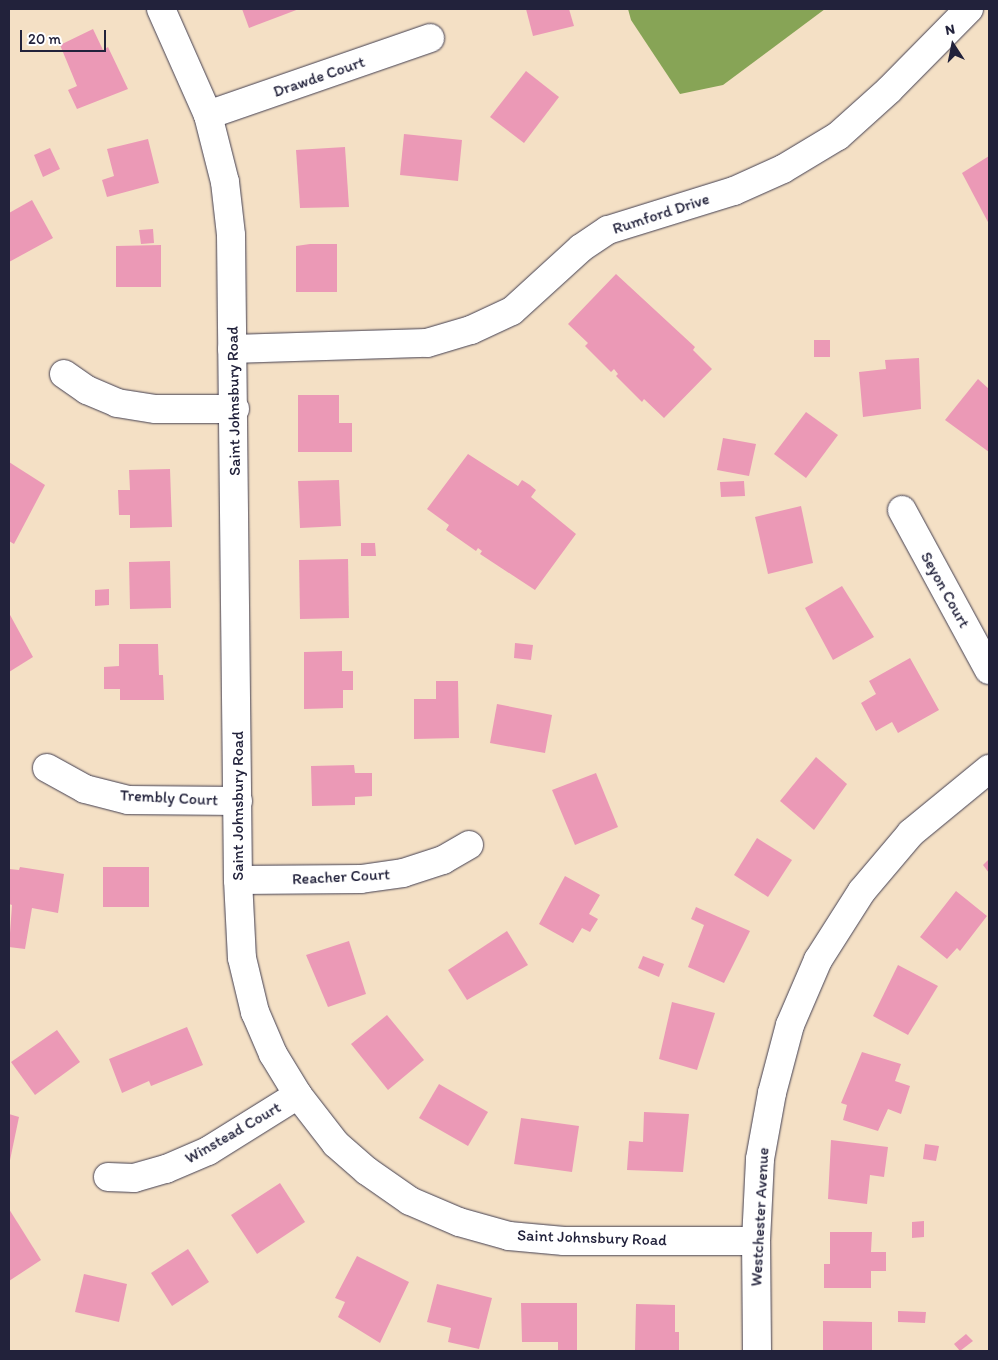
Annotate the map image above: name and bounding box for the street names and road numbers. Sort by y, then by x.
street label: Drawde Court [271,52,367,102]
street label: Rumford Drive [610,189,712,239]
street label: Saint Johnsbury Road [223,326,245,476]
street label: Seyon Court [916,549,974,631]
street label: Saint Johnsbury Road [228,732,248,880]
street label: Trembly Court [119,786,219,810]
street label: Reacher Court [292,865,390,889]
street label: Winstead Court [182,1098,284,1168]
street label: Westchester Avenue [747,1147,773,1287]
street label: Saint Johnsbury Road [517,1226,667,1250]

